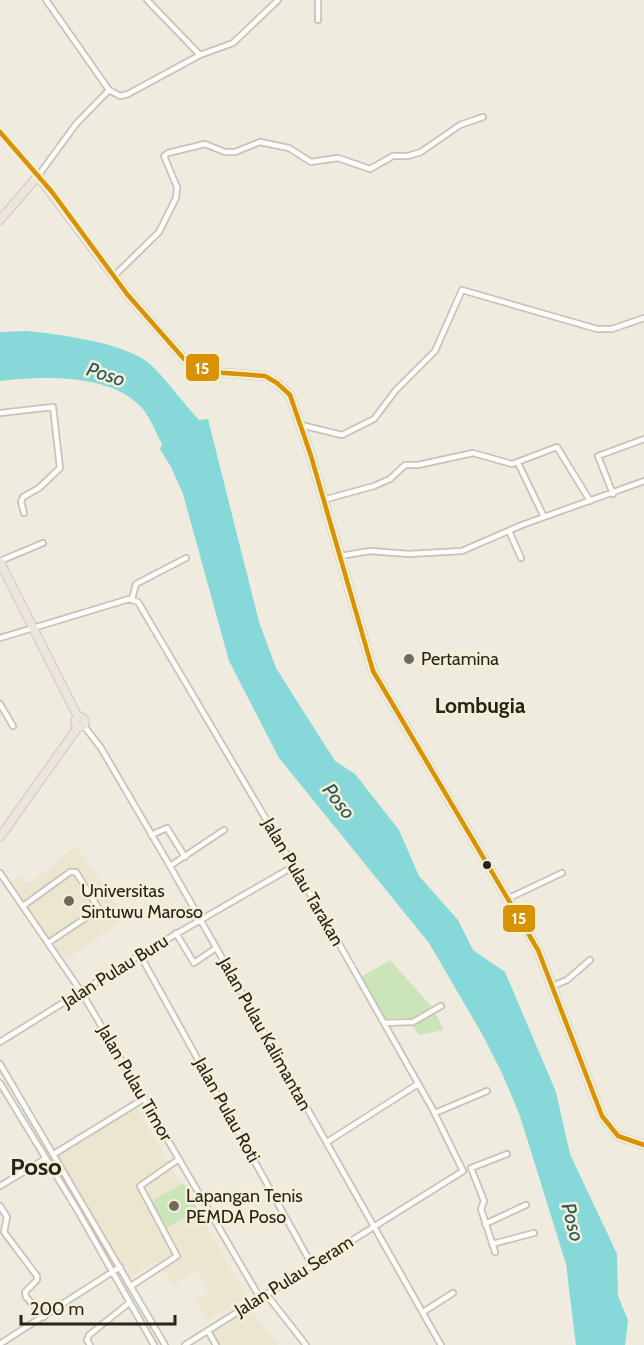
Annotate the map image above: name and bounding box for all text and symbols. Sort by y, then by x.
line badge: 15 [185,353,220,382]
water label: Poso [84,357,128,391]
text: 15 [195,359,209,378]
place label: Pertamina [421,648,499,670]
marker: Pertamina [402,652,416,666]
district label: Lombugia [435,693,526,718]
water label: Poso [318,778,360,824]
street label: Jalan Pulau Tarakan [257,813,349,950]
unlabelled marker [481,859,493,871]
place label: Universitas Sintuwu Maroso [81,880,203,923]
marker: Universitas Sintuwu Maroso [62,894,76,908]
line badge: 15 [502,904,536,933]
text: 15 [512,909,526,928]
street label: Jalan Pulau Buru [57,930,172,1013]
street label: Jalan Pulau Kalimantan [213,953,316,1115]
street label: Jalan Pulau Timor [92,1020,177,1145]
street label: Jalan Pulau Roti [189,1053,265,1166]
district label: Poso [10,1152,62,1181]
place label: Lapangan Tenis PEMDA Poso [186,1185,303,1228]
marker: Lapangan Tenis PEMDA Poso [167,1199,181,1213]
water label: Poso [556,1200,590,1244]
street label: Jalan Pulau Seram [230,1231,357,1322]
scale bar [21,1288,176,1326]
text: 200 m [30,1298,84,1320]

